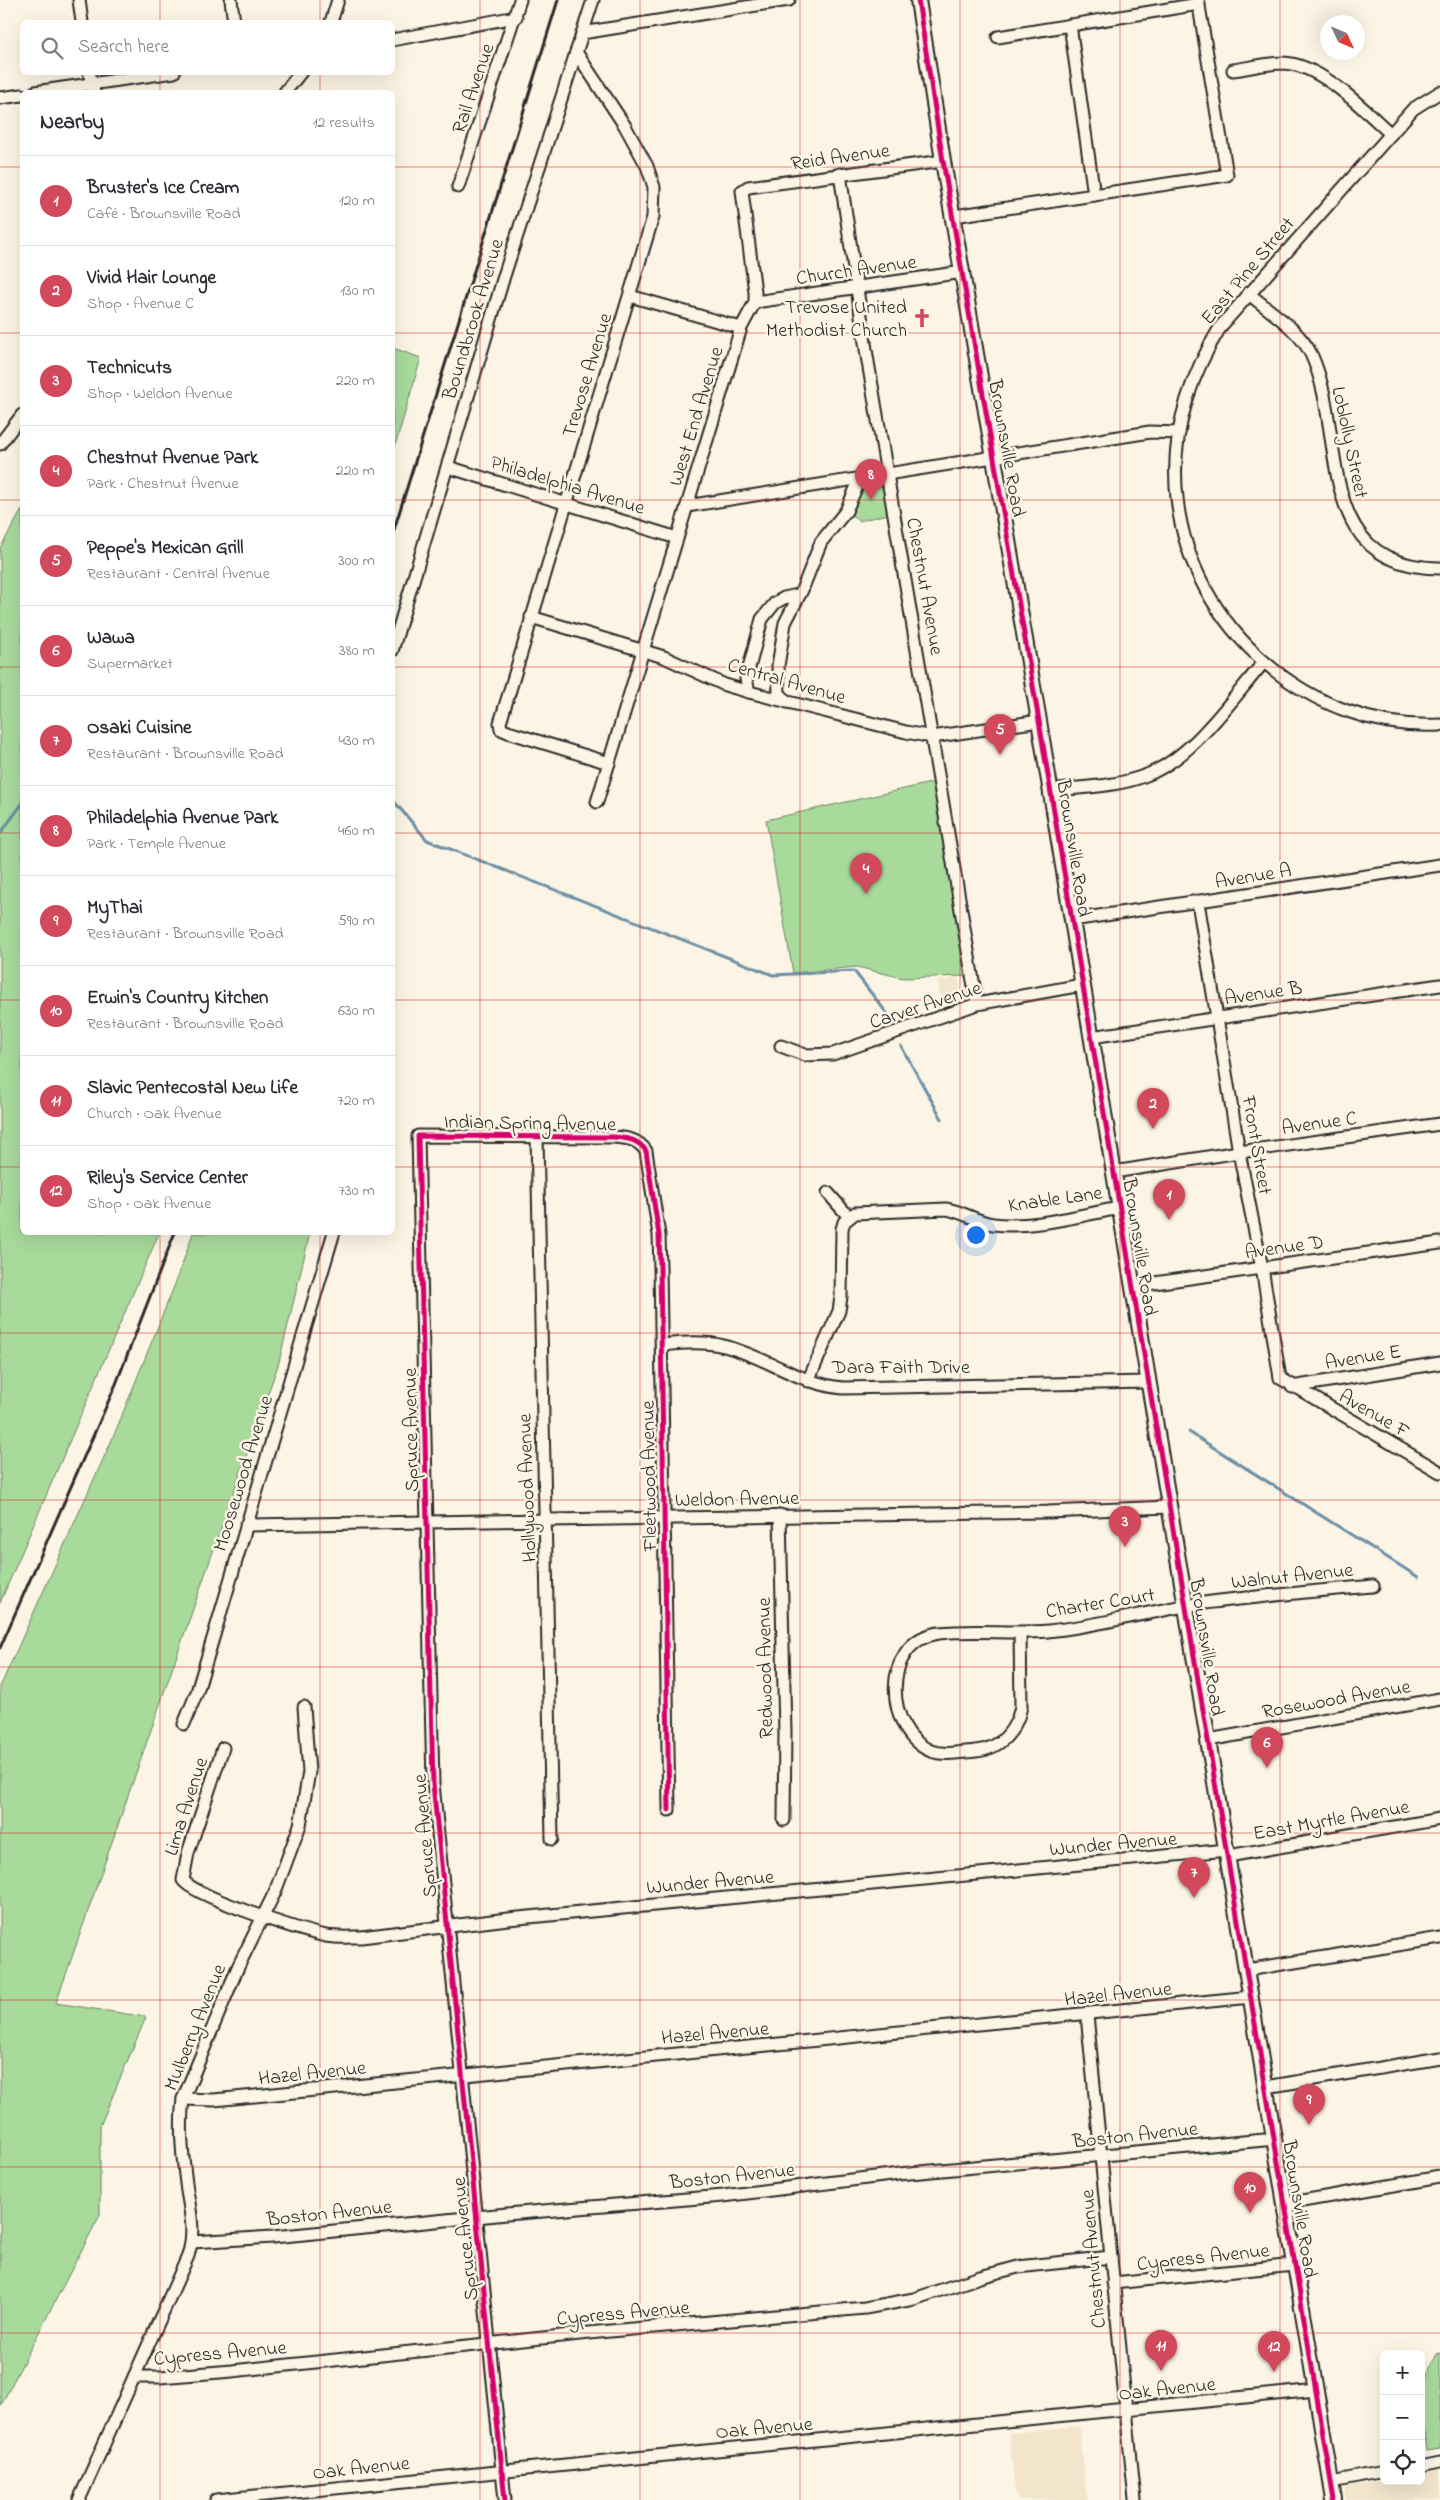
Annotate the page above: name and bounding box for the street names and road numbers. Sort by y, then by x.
street label: Rail Avenue [445,40,503,138]
street label: Reid Avenue [789,137,892,180]
street label: East Pine Street [1195,211,1303,332]
street label: Boundbrook Avenue [436,236,513,405]
street label: Church Avenue [794,249,918,294]
street label: Trevose Avenue [556,310,621,442]
street label: West End Avenue [662,343,732,490]
street label: Brownsville Road [979,377,1032,519]
street label: Loblolly Street [1323,384,1375,501]
street label: Philadelphia Avenue [486,449,648,524]
street label: Chestnut Avenue [897,515,950,657]
street label: Central Avenue [724,652,849,713]
street label: Brownsville Road [1047,777,1098,919]
street label: Avenue A [1213,857,1294,898]
street label: Carver Avenue [866,975,986,1038]
street label: Avenue B [1223,975,1304,1014]
street label: Front Street [1232,1093,1279,1197]
street label: Avenue C [1280,1105,1359,1144]
street label: Indian Spring Avenue [444,1108,616,1142]
street label: Brownsville Road [1113,1176,1164,1318]
street label: Knable Lane [1006,1180,1104,1221]
street label: Avenue D [1243,1229,1326,1268]
street label: Avenue E [1323,1338,1404,1379]
street label: Dara Faith Drive [831,1354,970,1383]
street label: Spruce Avenue [397,1368,428,1492]
street label: Avenue F [1333,1383,1415,1447]
street label: Moosewood Avenue [207,1392,282,1555]
street label: Fleetwood Avenue [635,1400,666,1553]
street label: Hollywood Avenue [511,1413,546,1563]
street label: Weldon Avenue [675,1485,799,1516]
street label: Walnut Avenue [1230,1557,1355,1598]
street label: Brownsville Road [1180,1576,1231,1718]
street label: Charter Court [1044,1581,1157,1627]
street label: Redwood Avenue [751,1597,782,1739]
street label: Rosewood Avenue [1260,1673,1413,1728]
street label: Lima Avenue [158,1754,217,1860]
street label: Spruce Avenue [407,1773,446,1899]
street label: East Myrtle Avenue [1251,1793,1412,1849]
street label: Wunder Avenue [1048,1825,1178,1866]
street label: Wunder Avenue [645,1863,775,1904]
street label: Mulberry Avenue [158,1960,235,2096]
street label: Hazel Avenue [1063,1975,1173,2016]
street label: Hazel Avenue [660,2015,770,2054]
street label: Hazel Avenue [257,2054,367,2095]
street label: Boston Avenue [1070,2115,1199,2158]
street label: Brownsville Road [1273,2138,1324,2280]
street label: Boston Avenue [667,2156,796,2199]
street label: Spruce Avenue [446,2176,487,2302]
street label: Chestnut Avenue [1074,2188,1115,2329]
street label: Boston Avenue [264,2193,393,2236]
street label: Cypress Avenue [1135,2237,1271,2280]
street label: Cypress Avenue [556,2294,691,2335]
street label: Cypress Avenue [153,2334,288,2375]
street label: Oak Avenue [1117,2371,1217,2410]
street label: Oak Avenue [714,2411,814,2448]
street label: Oak Avenue [311,2450,411,2489]

